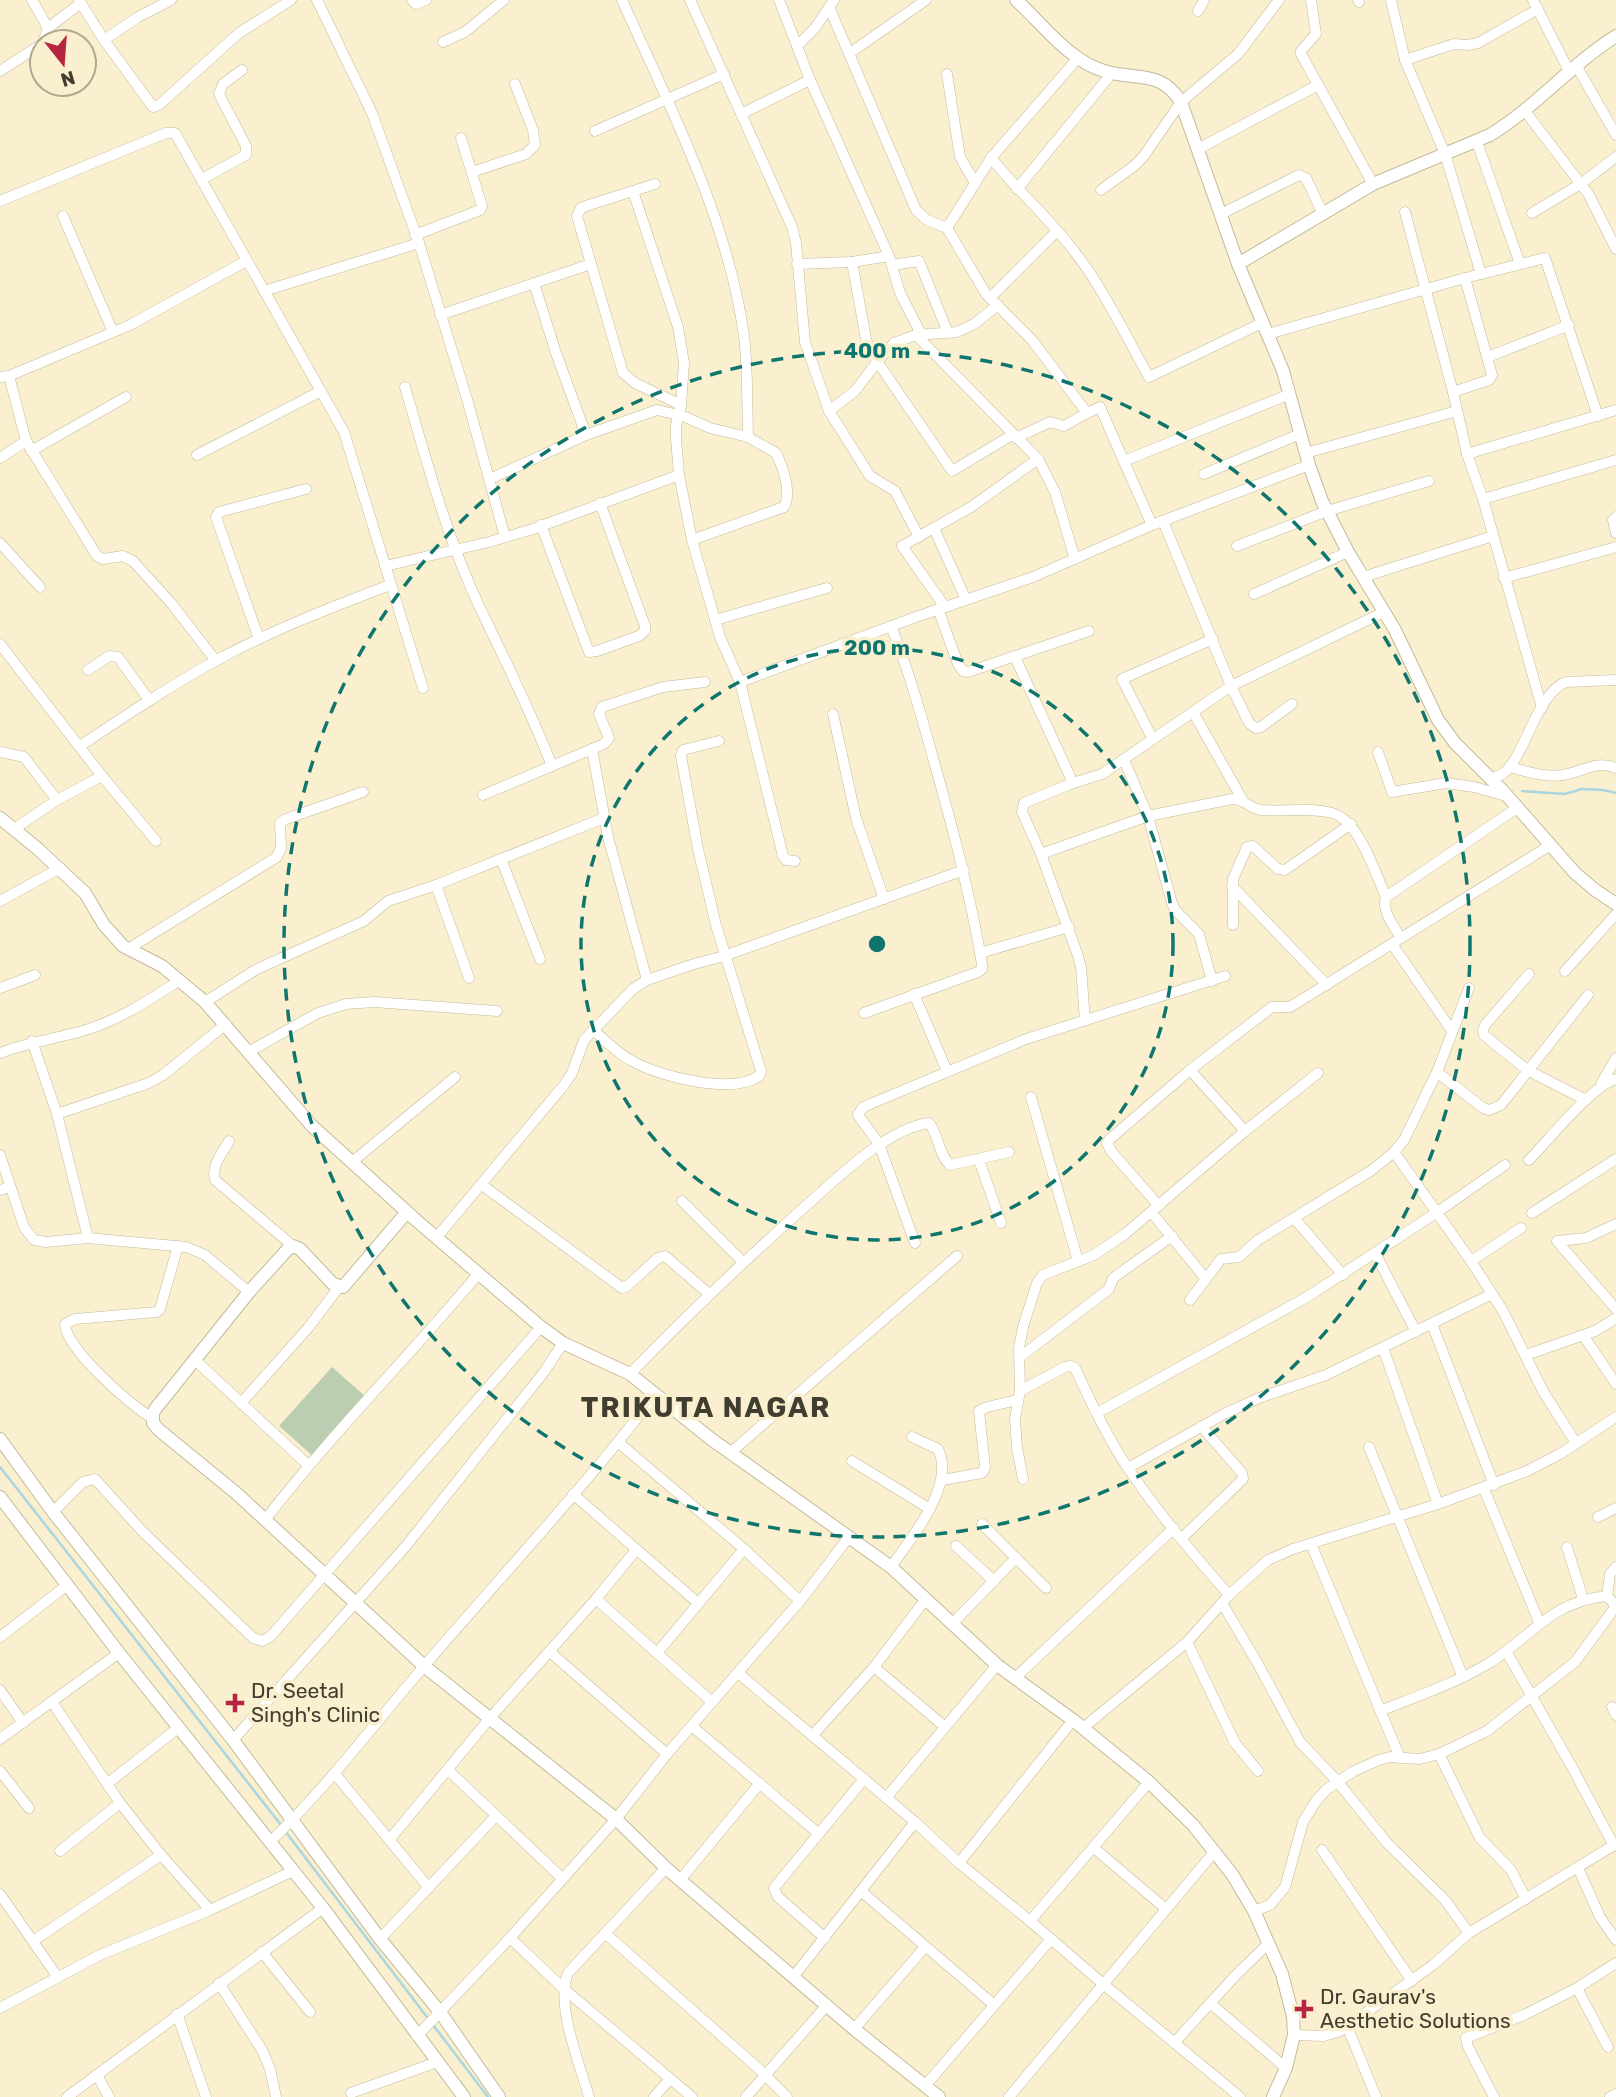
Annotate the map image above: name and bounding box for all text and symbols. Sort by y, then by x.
north arrow [28,28,98,98]
text: N [58,66,78,92]
text: 400 m [844,338,910,363]
text: 200 m [844,635,910,660]
centre of rings [865,932,889,956]
district label: TRIKUTA NAGAR [581,1391,831,1424]
place label: Dr. Seetal Singh's Clinic [251,1678,380,1727]
marker: Dr. Seetal Singh's Clinic [225,1693,245,1713]
place label: Dr. Gaurav's Aesthetic Solutions [1320,1984,1511,2033]
marker: Dr. Gaurav's Aesthetic Solutions [1294,1999,1314,2019]

